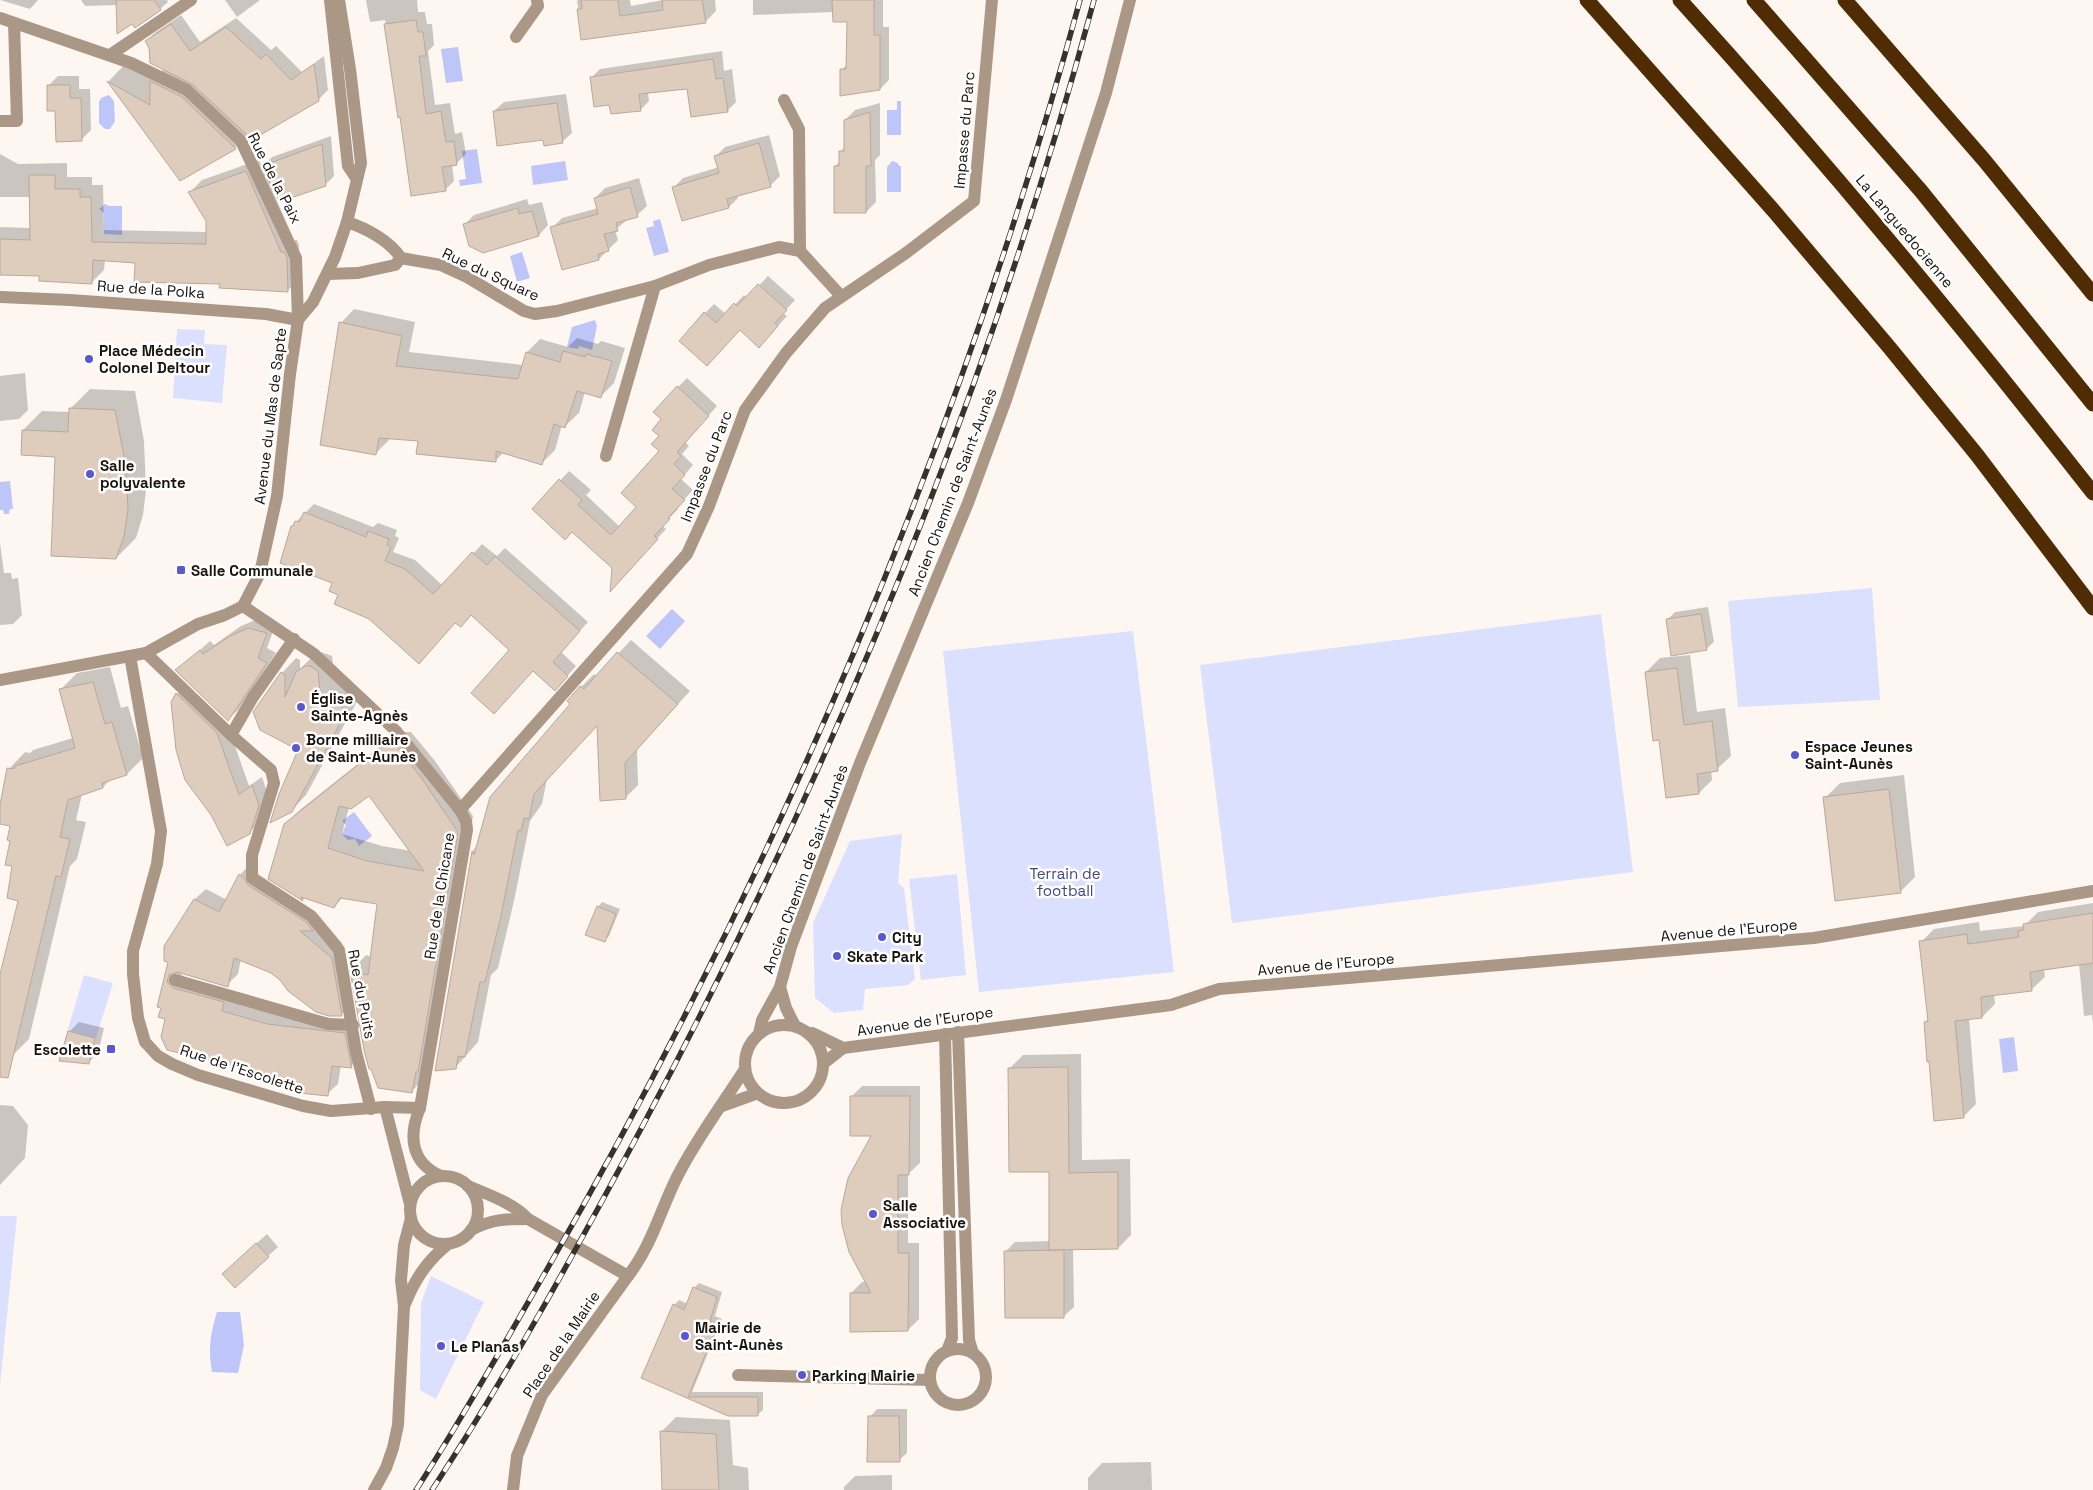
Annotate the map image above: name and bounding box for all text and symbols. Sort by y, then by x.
street label: Impasse du Parc [949,70,979,190]
street label: Rue de la Paix [244,129,306,227]
street label: La Languedocienne [1852,170,1958,292]
street label: Rue du Square [439,243,543,305]
street label: Rue de la Polka [96,276,206,302]
street label: Avenue du Mas de Sapte [250,326,290,505]
place label: Place Médecin Colonel Deltour [99,341,210,377]
marker: Place Médecin Colonel Deltour [83,353,95,365]
street label: Ancien Chemin de Saint-Aunès [903,385,1001,599]
street label: Impasse du Parc [676,408,736,524]
place label: Salle polyvalente [100,456,186,492]
marker: Salle polyvalente [84,468,96,480]
place label: Salle Communale [191,561,314,580]
marker: Salle Communale [175,564,187,576]
place label: Église Sainte-Agnès [311,689,408,725]
marker: Église Sainte-Agnès [295,701,307,713]
place label: Borne milliaire de Saint-Aunès [306,730,416,766]
place label: Espace Jeunes Saint-Aunès [1805,737,1913,773]
marker: Borne milliaire de Saint-Aunès [290,742,302,754]
marker: Espace Jeunes Saint-Aunès [1789,749,1801,761]
street label: Ancien Chemin de Saint-Aunès [758,762,852,976]
street label: Rue de la Chicane [420,831,458,961]
park label: Terrain de football [1029,864,1101,900]
street label: Avenue de l'Europe [1660,915,1798,945]
place label: City [892,928,922,947]
marker: City [876,931,888,943]
place label: Skate Park [847,947,924,966]
street label: Rue du Puits [344,948,380,1040]
street label: Avenue de l'Europe [1257,949,1395,979]
marker: Skate Park [831,950,843,962]
street label: Avenue de l'Europe [856,1002,995,1040]
place label: Escolette [34,1040,101,1059]
street label: Rue de l'Escolette [178,1040,306,1098]
marker: Escolette [105,1043,117,1055]
place label: Salle Associative [883,1196,966,1232]
marker: Salle Associative [867,1208,879,1220]
street label: Place de la Mairie [518,1287,604,1401]
place label: Mairie de Saint-Aunès [695,1318,783,1354]
marker: Mairie de Saint-Aunès [679,1330,691,1342]
place label: Le Planas [451,1337,519,1356]
marker: Le Planas [435,1340,447,1352]
place label: Parking Mairie [812,1366,915,1385]
marker: Parking Mairie [796,1369,808,1381]

